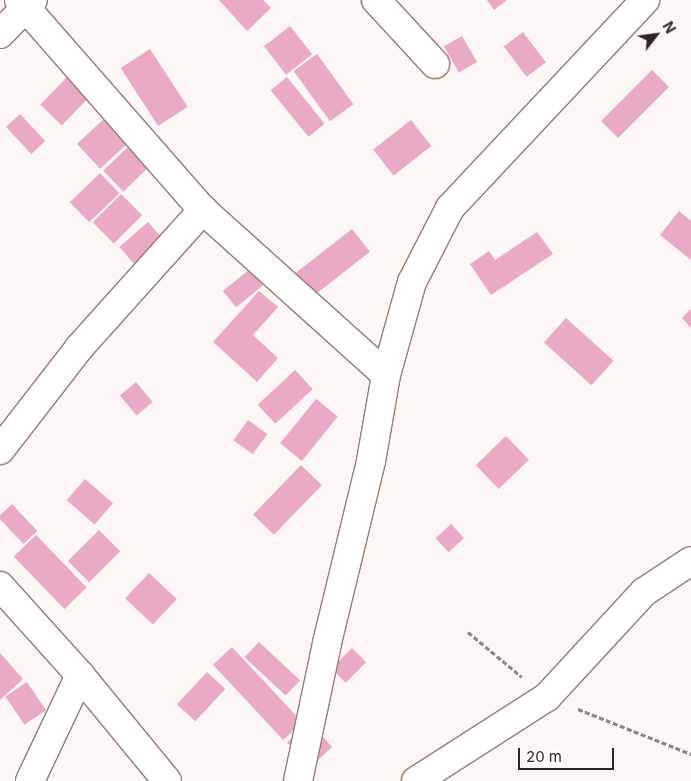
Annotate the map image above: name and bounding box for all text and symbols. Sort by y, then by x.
north arrow [631,10,681,60]
text: N [659,18,679,36]
scale bar [521,738,617,770]
text: 20 m [526,747,562,766]

